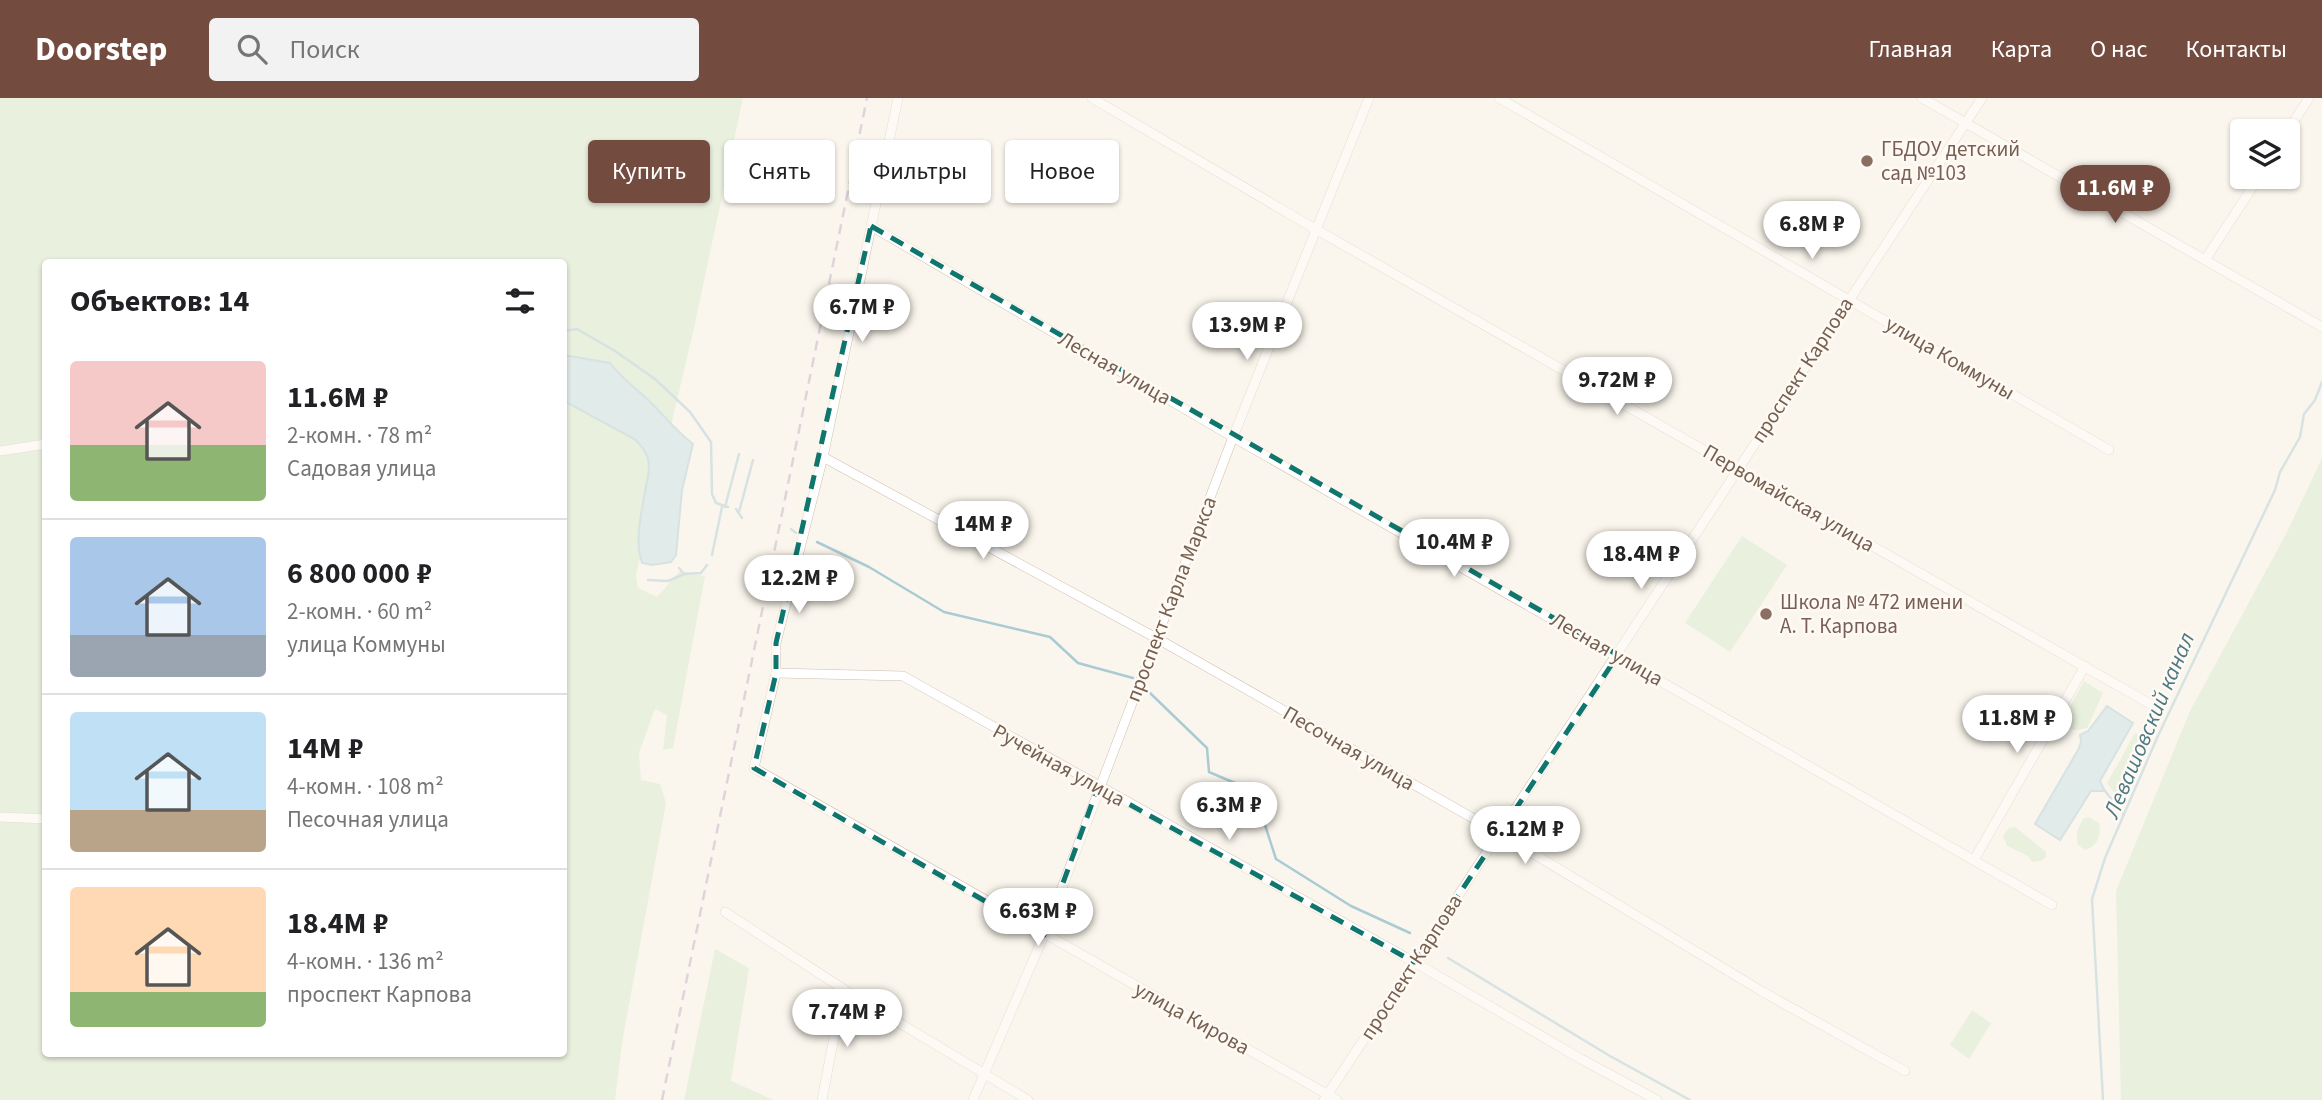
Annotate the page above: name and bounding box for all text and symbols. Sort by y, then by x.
search box [209,18,699,81]
text: Doorstep [35,26,167,73]
icon: search [233,30,271,68]
text: Поиск [289,31,360,68]
text: Главная [1868,32,1953,67]
text: Карта [1991,32,2052,67]
text: О нас [2090,32,2147,67]
text: Контакты [2185,32,2287,67]
map controls [2230,119,2300,189]
button: layers [2230,119,2300,189]
place label: ГБДОУ детский сад №103 [1881,134,2020,188]
chip: Купить [588,140,710,203]
chip: Снять [724,140,835,203]
chip: Фильтры [849,140,991,203]
chip: Новое [1005,140,1119,203]
marker: ГБДОУ детский сад №103 [1859,153,1875,169]
pin: 11.6M ₽ [2050,166,2180,225]
text: 11.6M ₽ [2076,171,2154,204]
pin: 6.8M ₽ [1755,202,1869,261]
text: 6.8M ₽ [1779,207,1845,240]
text: Объектов: 14 [70,280,249,323]
icon: filters [501,282,539,320]
pin: 6.7M ₽ [805,285,919,344]
text: 6.7M ₽ [829,290,895,323]
street label: проспект Карпова [1743,291,1861,449]
pin: 13.9M ₽ [1182,302,1312,362]
text: 13.9M ₽ [1208,308,1286,341]
street label: улица Коммуны [1880,309,2020,407]
street label: Лесная улица [1053,324,1177,412]
pin: 9.72M ₽ [1552,358,1682,417]
text: 9.72M ₽ [1578,363,1656,396]
text: 11.6M ₽ [287,376,388,419]
icon: home [126,389,210,473]
text: 2-комн. · 78 m² [287,419,432,452]
street label: Первомайская улица [1698,437,1880,559]
text: Садовая улица [287,452,436,485]
street label: проспект Карла Маркса [1118,492,1224,706]
pin: 14M ₽ [934,502,1032,561]
text: 14M ₽ [954,507,1012,540]
pin: 10.4M ₽ [1389,519,1519,579]
text: 10.4M ₽ [1415,525,1493,558]
pin: 18.4M ₽ [1576,532,1706,591]
text: 18.4M ₽ [1602,537,1680,570]
text: 6 800 000 ₽ [287,552,432,595]
pin: 12.2M ₽ [734,556,864,615]
text: 12.2M ₽ [760,561,838,594]
icon: home [126,565,210,649]
place label: Школа № 472 имени А. Т. Карпова [1780,587,1963,641]
text: 2-комн. · 60 m² [287,595,432,628]
street label: Лесная улица [1545,605,1669,693]
marker: Школа № 472 имени А. Т. Карпова [1758,606,1774,622]
water label: Левашовский канал [2094,627,2203,825]
text: улица Коммуны [287,628,446,661]
pin: 11.8M ₽ [1952,696,2082,755]
street label: Песочная улица [1278,698,1420,798]
text: 11.8M ₽ [1978,701,2056,734]
street label: Ручейная улица [987,716,1131,814]
text: 14M ₽ [287,727,363,770]
icon: home [126,740,210,824]
text: 4-комн. · 108 m² [287,770,444,803]
pin: 6.3M ₽ [1172,782,1286,842]
text: 6.3M ₽ [1196,788,1262,821]
text: Песочная улица [287,803,449,836]
pin: 6.12M ₽ [1460,806,1590,866]
text: 6.12M ₽ [1486,812,1564,845]
pin: 6.63M ₽ [973,888,1103,948]
street label: проспект Карпова [1352,888,1470,1046]
text: 6.63M ₽ [999,894,1077,927]
text: 18.4M ₽ [287,902,388,945]
icon: home [126,915,210,999]
text: 4-комн. · 136 m² [287,945,444,978]
street label: улица Кирова [1129,974,1255,1062]
text: проспект Карпова [287,978,472,1011]
pin: 7.74M ₽ [782,990,912,1049]
text: 7.74M ₽ [808,995,886,1028]

